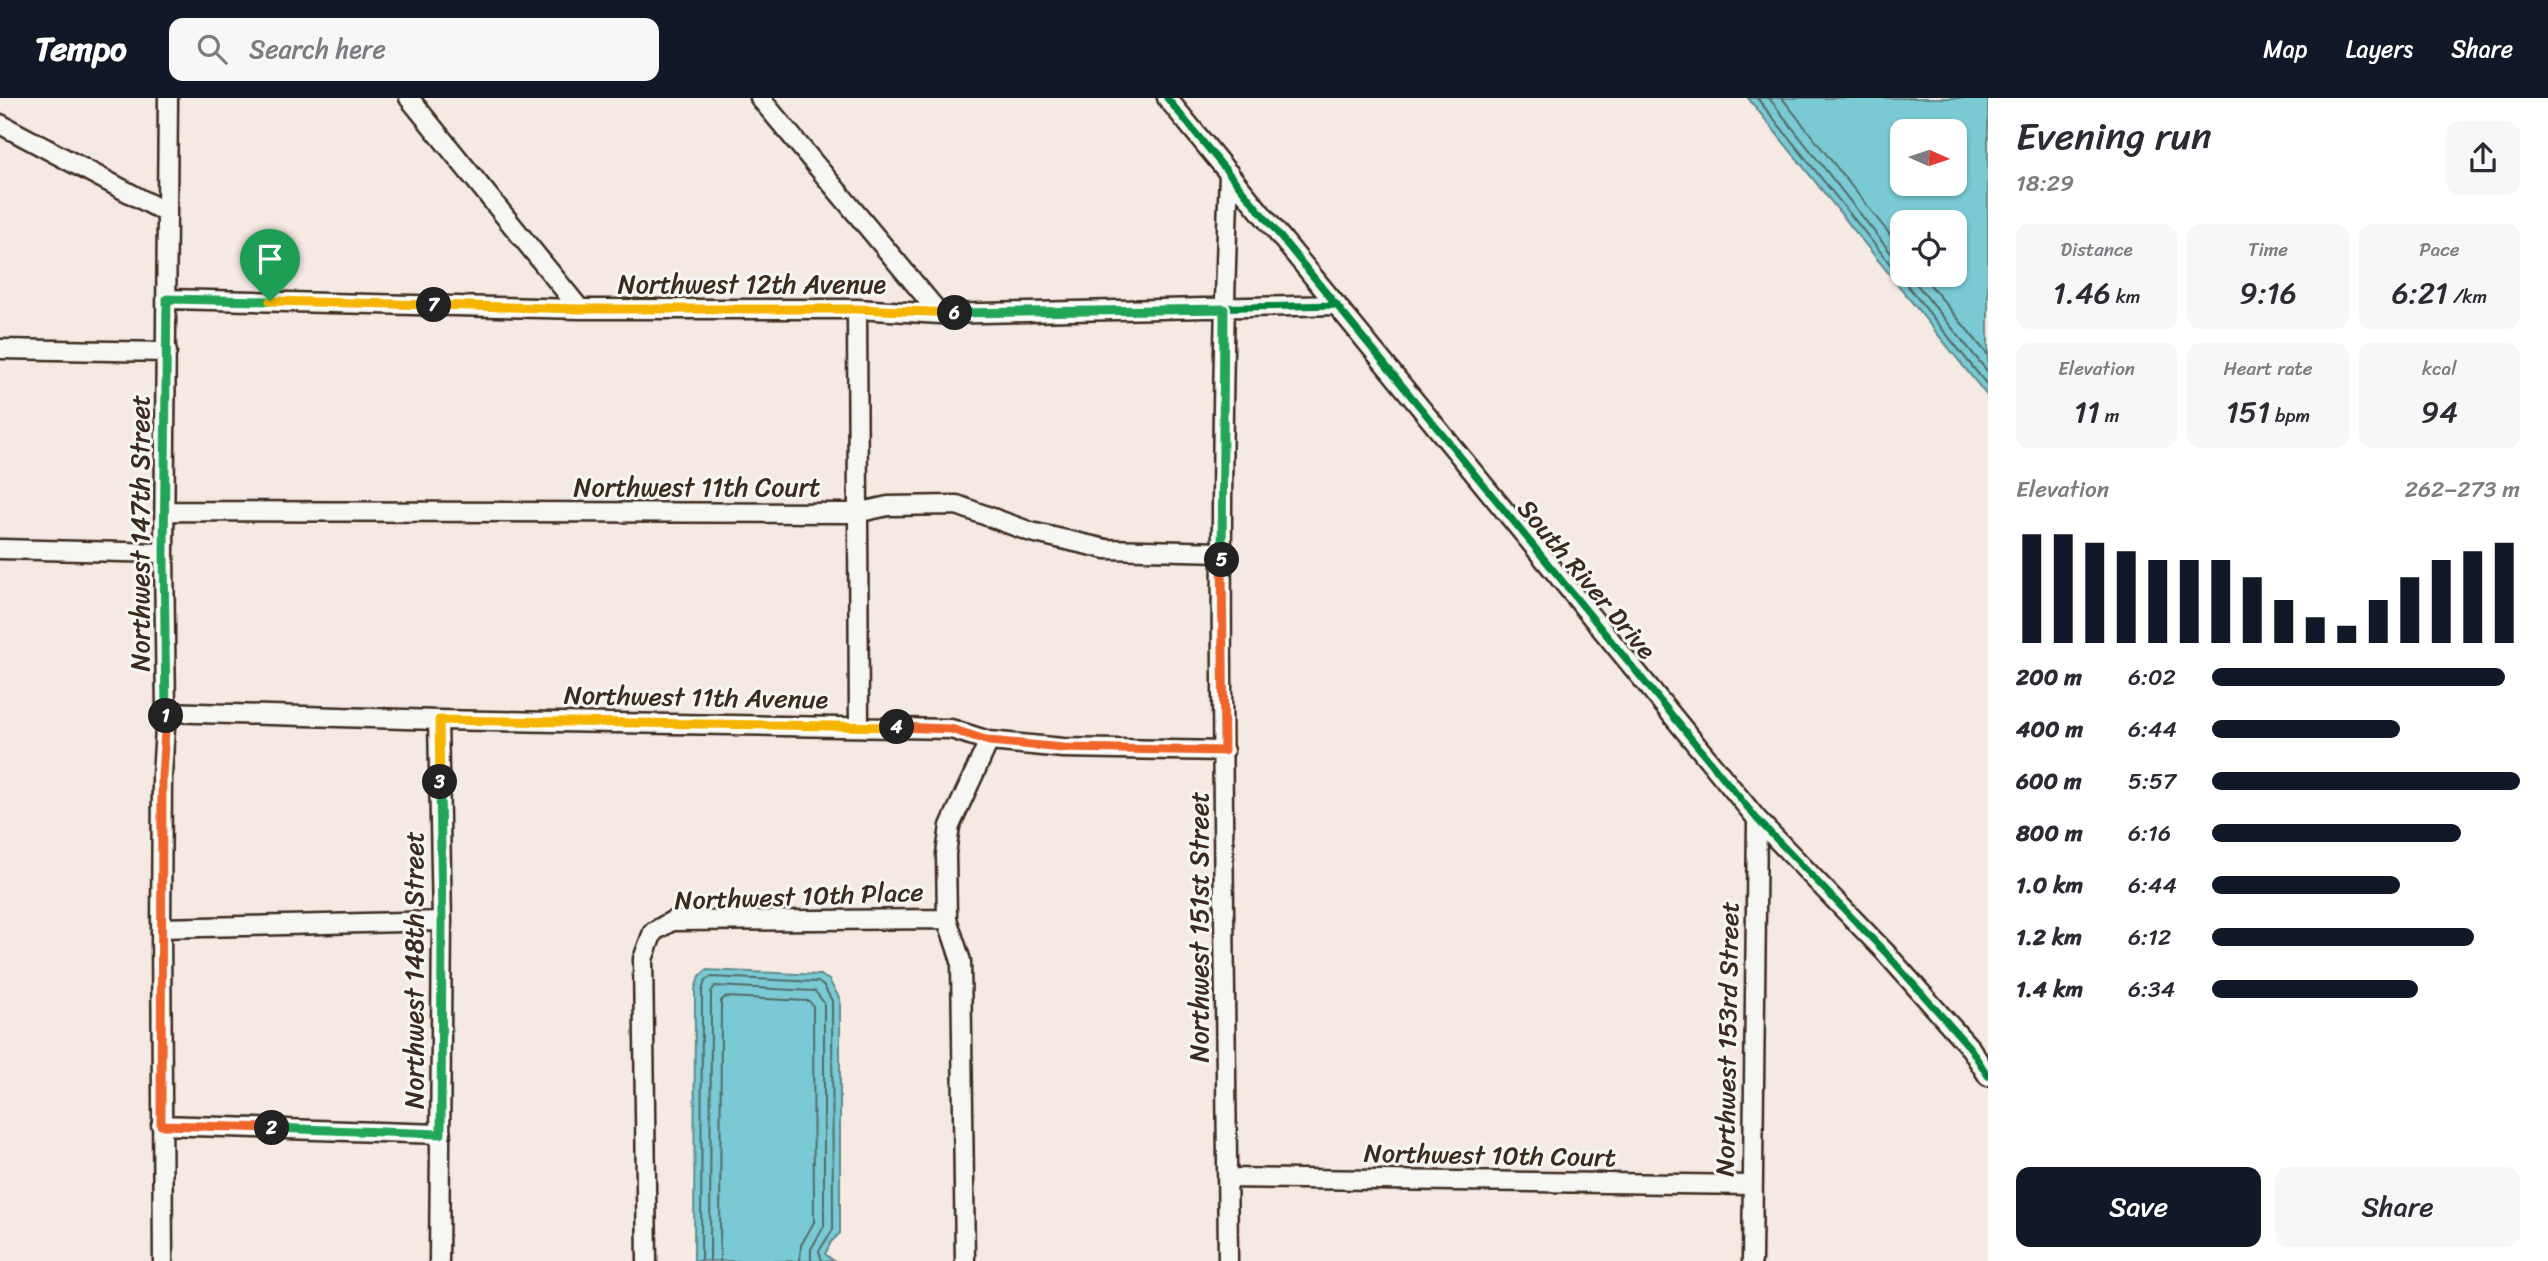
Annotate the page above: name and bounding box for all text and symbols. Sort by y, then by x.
search box [169,18,659,81]
text: Tempo [35,20,127,78]
text: Search here [249,26,386,72]
text: Map [2263,28,2308,70]
text: Layers [2346,28,2413,70]
text: Share [2451,28,2513,70]
icon: search [193,30,231,68]
text: Evening run [2016,103,2212,170]
north arrow [1890,119,1967,196]
map controls [1890,119,1967,287]
button: share [2446,121,2520,195]
text: 18:29 [2016,163,2074,204]
button: locate [1890,210,1967,287]
pin [240,229,300,301]
text: Distance [2061,233,2133,266]
text: Time [2248,233,2288,266]
text: Pace [2419,233,2459,266]
icon: arrive [251,240,289,278]
street label: Northwest 12th Avenue [618,261,887,307]
text: 1.46 [2053,266,2111,320]
text: 9:16 [2239,266,2297,320]
text: 6:21 [2392,266,2448,320]
text: km [2111,280,2140,313]
text: /km [2448,280,2487,313]
pin: 7 [416,288,452,322]
text: 7 [428,288,439,321]
pin: 6 [937,296,972,330]
text: 6 [949,296,960,329]
text: Elevation [2058,352,2135,385]
text: Heart rate [2223,352,2313,385]
text: kcal [2422,352,2457,385]
text: 11 [2074,385,2100,439]
text: 151 [2226,385,2270,439]
text: 94 [2421,385,2458,439]
street label: Northwest 147th Street [117,395,163,671]
text: m [2100,399,2119,432]
text: bpm [2270,399,2310,432]
street label: Northwest 11th Court [574,464,820,510]
text: Elevation [2016,469,2109,510]
text: 262–273 m [2405,469,2520,510]
street label: South River Drive [1505,488,1669,670]
pin: 5 [1204,542,1240,578]
text: 5 [1216,543,1227,576]
text: 200 m [2016,657,2082,698]
text: 6:02 [2128,657,2176,698]
street label: Northwest 11th Avenue [563,672,829,722]
pin: 1 [148,698,184,734]
text: 1 [161,699,170,732]
text: 400 m [2016,709,2083,750]
text: 6:44 [2128,709,2177,750]
pin: 4 [880,710,914,744]
text: 4 [891,710,902,743]
text: 600 m [2016,761,2082,802]
text: 5:57 [2128,761,2176,802]
pin: 3 [422,764,458,800]
text: 3 [434,765,445,798]
street label: Northwest 151st Street [1176,791,1222,1063]
text: 800 m [2016,813,2083,854]
text: 6:16 [2128,813,2171,854]
street label: Northwest 148th Street [391,831,437,1109]
text: 1.0 km [2016,865,2083,906]
text: 6:44 [2128,865,2177,906]
street label: Northwest 10th Place [674,869,924,923]
street label: Northwest 153rd Street [1702,901,1752,1177]
text: 1.2 km [2016,917,2082,958]
text: 6:12 [2128,917,2171,958]
text: 1.4 km [2016,969,2083,1010]
text: 6:34 [2128,969,2175,1010]
pin: 2 [254,1110,290,1146]
text: 2 [266,1111,277,1144]
street label: Northwest 10th Court [1364,1130,1616,1180]
button: Save [2016,1167,2261,1247]
button: Share [2275,1167,2520,1247]

